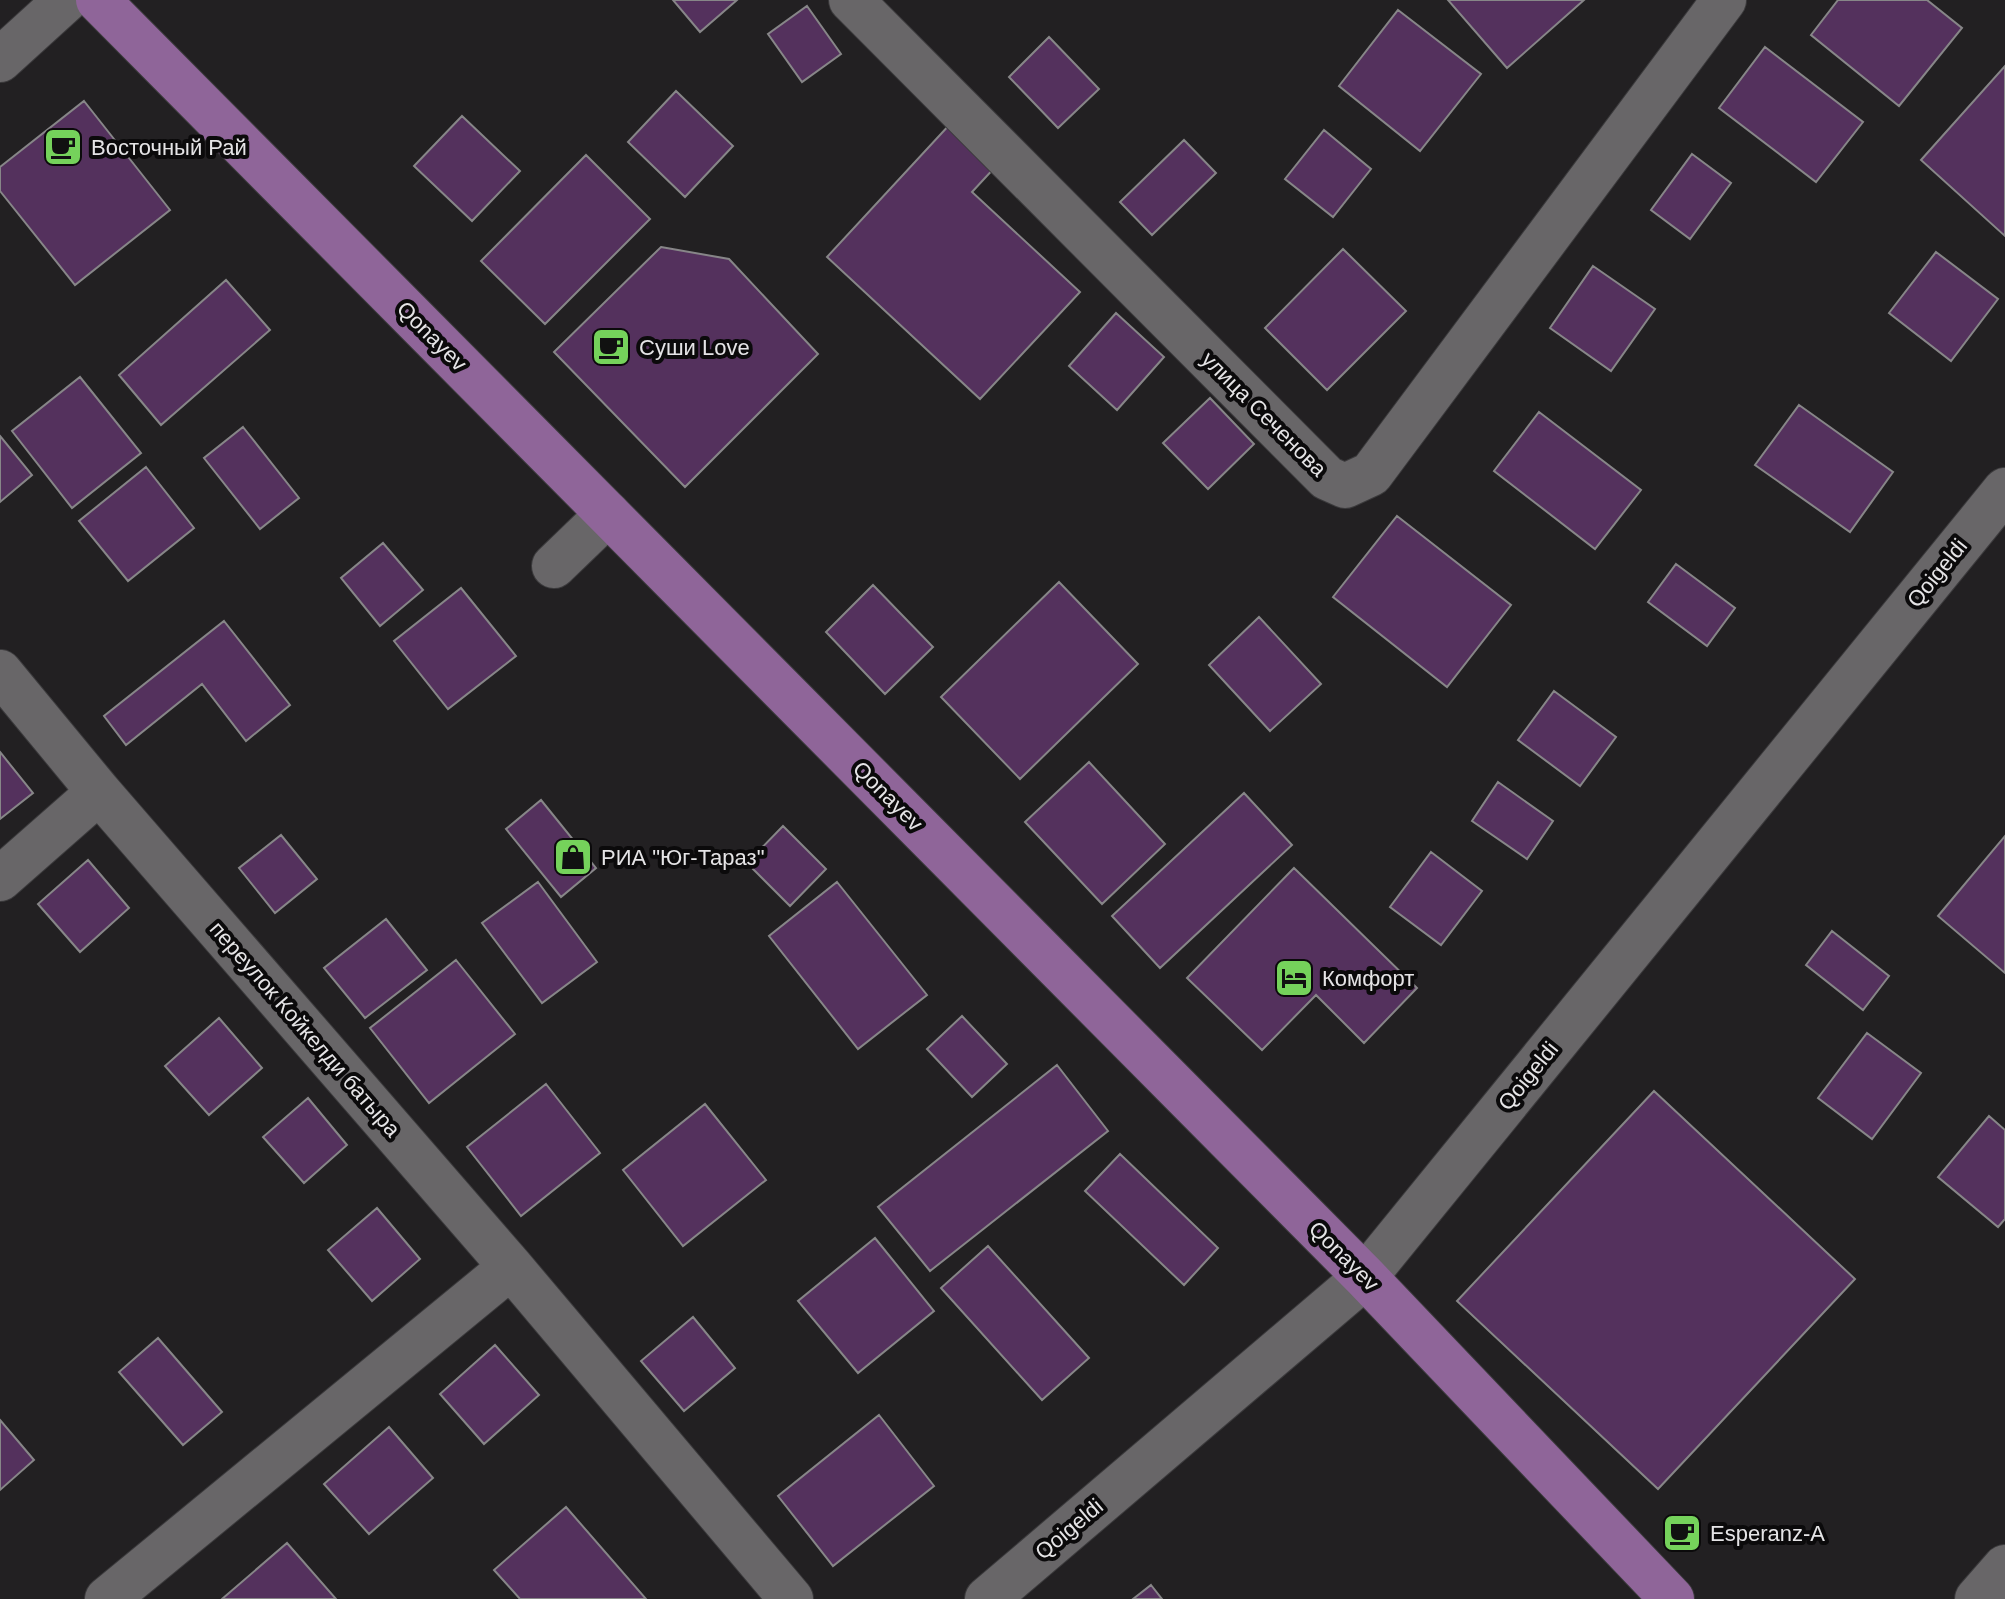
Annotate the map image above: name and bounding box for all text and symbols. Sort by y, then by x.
cafe icon: Восточный Рай [42,126,84,168]
place label: Восточный Рай [91,135,247,160]
street label: Qonayev [392,296,472,376]
cafe icon: Суши Love [590,326,632,368]
place label: Суши Love [639,335,750,360]
street label: улица Сеченова [1197,347,1332,482]
street label: Qoigeldi [1902,534,1972,612]
street label: Qonayev [848,756,928,836]
shop icon: РИА "Юг-Тараз" [552,836,594,878]
place label: РИА "Юг-Тараз" [601,845,764,870]
street label: переулок Койкелди батыра [205,916,406,1142]
hotel icon: Комфорт [1273,957,1315,999]
place label: Комфорт [1322,966,1414,991]
street label: Qoigeldi [1493,1037,1563,1115]
street label: Qonayev [1304,1216,1384,1296]
street label: Qoigeldi [1030,1493,1108,1565]
cafe icon: Esperanz-A [1661,1512,1703,1554]
place label: Esperanz-A [1710,1521,1825,1546]

